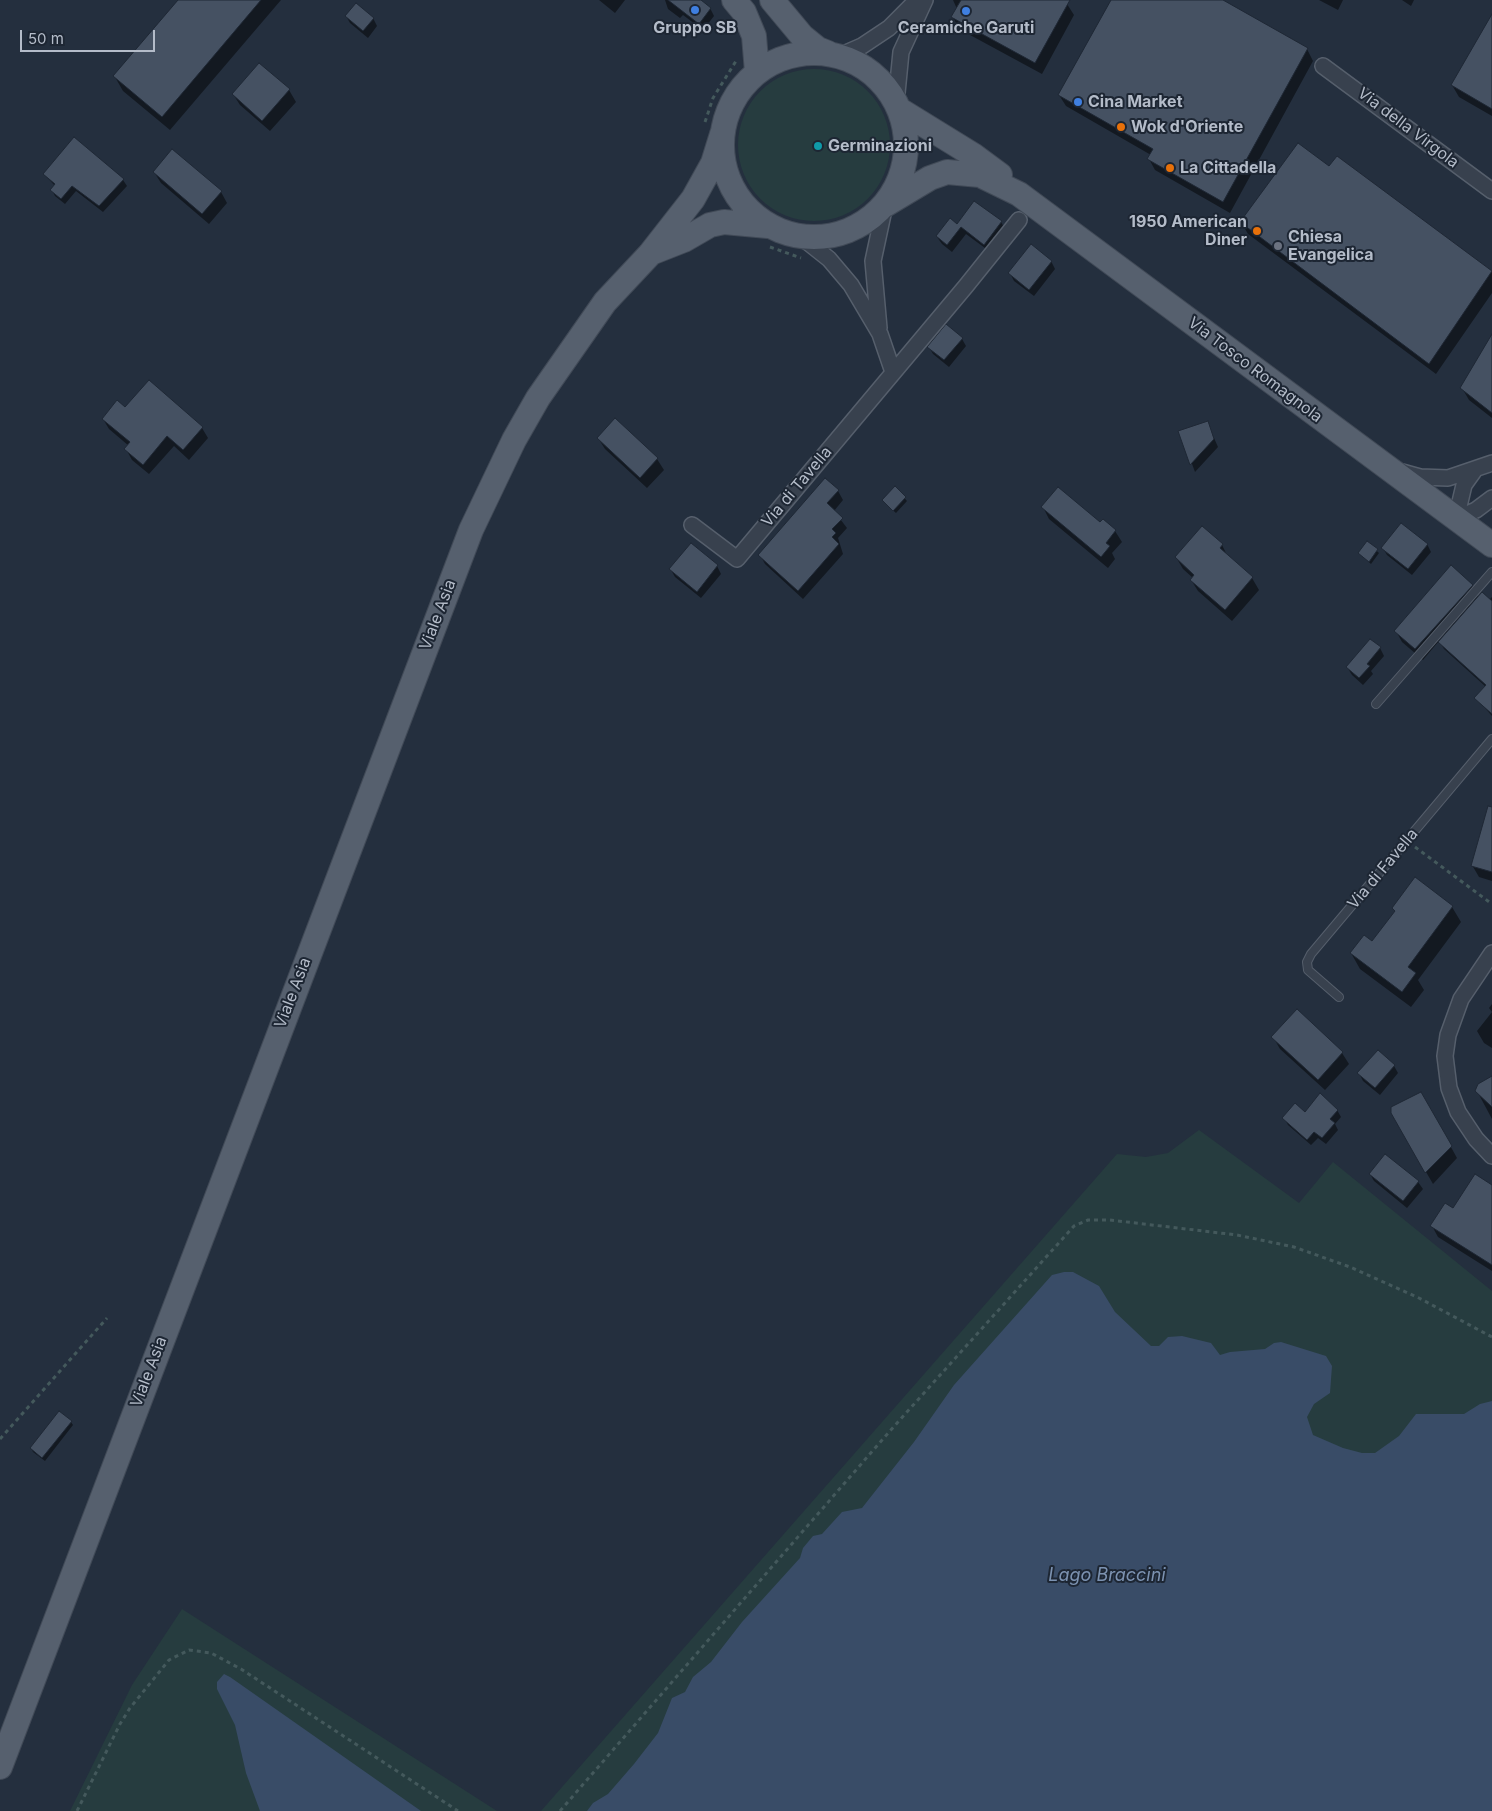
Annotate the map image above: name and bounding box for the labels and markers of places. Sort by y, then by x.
marker: Gruppo SB [689,4,701,16]
marker: Ceramiche Garuti [960,5,972,17]
place label: Gruppo SB [653,18,737,38]
place label: Ceramiche Garuti [898,18,1034,38]
place label: Cina Market [1088,92,1182,112]
marker: Cina Market [1072,96,1084,108]
place label: Wok d'Oriente [1131,117,1243,137]
marker: Wok d'Oriente [1115,121,1127,133]
place label: Germinazioni [828,136,932,156]
marker: Germinazioni [812,140,824,152]
place label: La Cittadella [1180,158,1276,178]
marker: La Cittadella [1164,162,1176,174]
place label: 1950 American Diner [1129,212,1247,250]
marker: 1950 American Diner [1251,225,1263,237]
place label: Chiesa Evangelica [1288,227,1374,265]
marker: Chiesa Evangelica [1272,240,1284,252]

